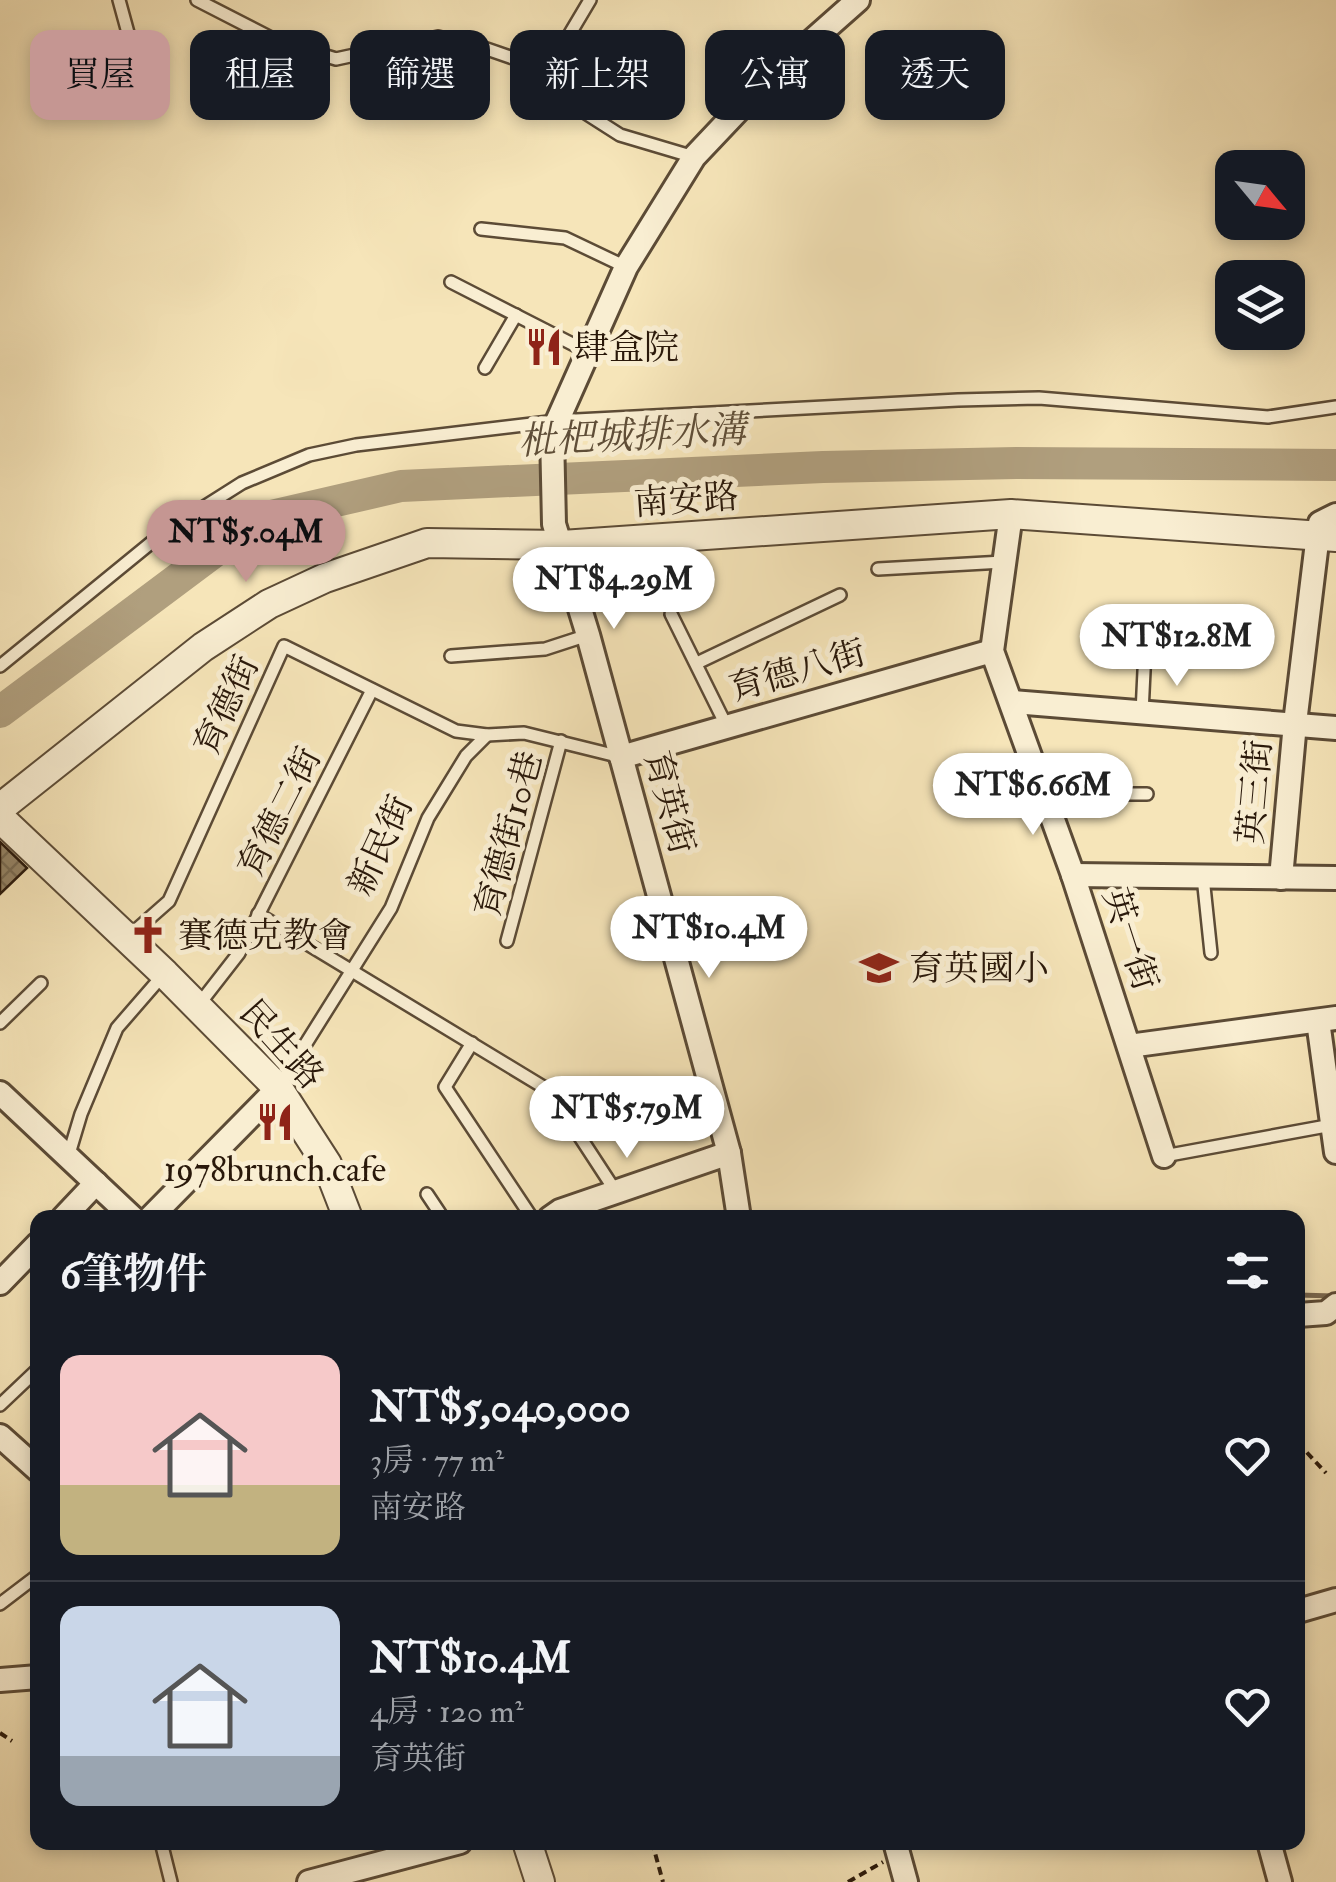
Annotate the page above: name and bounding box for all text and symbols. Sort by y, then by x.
chip: 買屋 [30,30,170,120]
chip: 租屋 [190,30,330,120]
chip: 篩選 [350,30,490,120]
chip: 新上架 [510,30,685,120]
chip: 公寓 [705,30,845,120]
chip: 透天 [865,30,1005,120]
north arrow [1215,150,1305,240]
map controls [1215,150,1305,350]
button: layers [1215,260,1305,350]
restaurant icon: 肆盒院 [523,326,565,368]
place label: 肆盒院 [574,326,679,370]
water label: 枇杷城排水溝 [517,406,753,466]
street label: 南安路 [632,474,740,526]
pin: NT$5.04M [143,500,349,585]
text: NT$5.04M [169,512,323,552]
pin: NT$4.29M [511,547,717,632]
text: NT$4.29M [535,559,693,599]
pin: NT$12.8M [1074,604,1280,689]
text: NT$12.8M [1102,616,1252,656]
street label: 育德八街 [724,631,871,711]
street label: 育德街 [185,649,269,762]
street label: 英三街 [1229,738,1281,846]
street label: 育德二街 [229,740,331,885]
street label: 育德街10巷 [466,746,552,922]
street label: 育英街 [634,746,704,859]
pin: NT$6.66M [930,753,1136,838]
text: NT$6.66M [955,765,1111,805]
street label: 新民街 [339,789,423,902]
street label: 英一街 [1093,883,1167,996]
pin: NT$10.4M [606,896,812,981]
text: NT$10.4M [632,908,786,948]
church icon: 賽德克教會 [127,914,169,956]
place label: 賽德克教會 [178,914,353,958]
school or university icon: 育英國小 [858,947,900,989]
place label: 育英國小 [909,947,1049,991]
street label: 民生路 [230,991,333,1098]
pin: NT$5.79M [524,1076,730,1161]
text: NT$5.79M [551,1088,703,1128]
restaurant icon: 1978brunch.cafe [254,1101,296,1143]
place label: 1978brunch.cafe [164,1148,386,1192]
icon: filters [1220,1243,1275,1298]
text: 6筆物件 [60,1249,207,1301]
text: NT$5,040,000 [370,1382,631,1434]
icon: home [140,1395,260,1515]
icon: heart [1220,1428,1275,1483]
text: 3房 · 77 m² [370,1441,504,1481]
text: 南安路 [370,1488,466,1528]
text: NT$10.4M [370,1633,571,1685]
icon: home [140,1646,260,1766]
icon: heart [1220,1679,1275,1734]
text: 4房 · 120 m² [370,1692,524,1732]
text: 育英街 [370,1739,466,1779]

